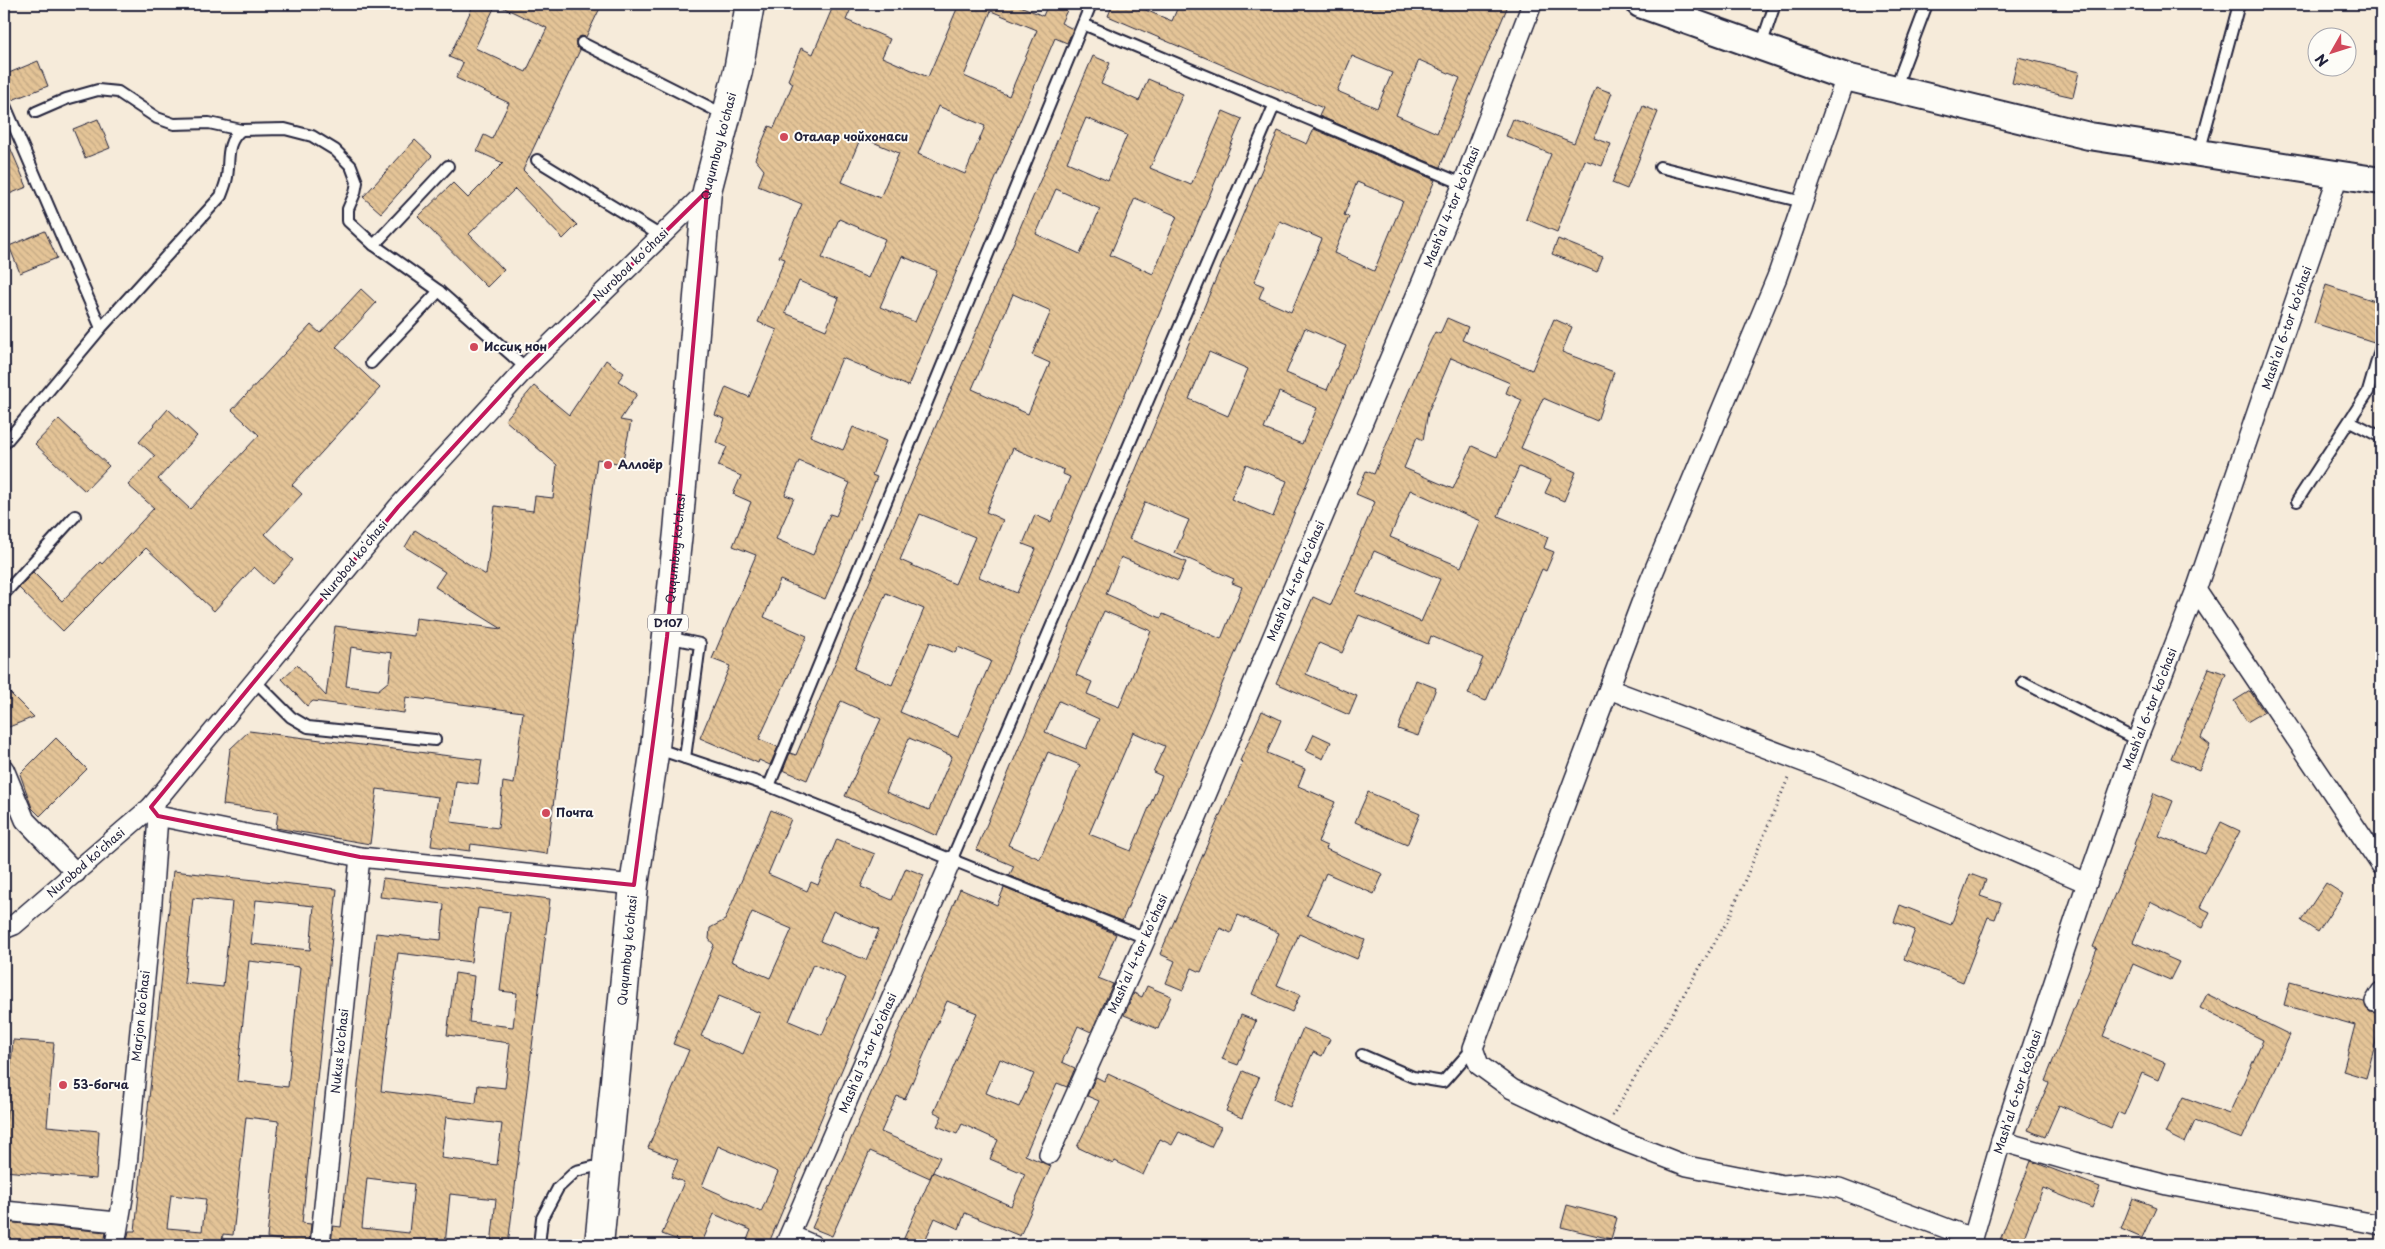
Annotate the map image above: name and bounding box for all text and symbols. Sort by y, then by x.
north arrow [2308,28,2358,78]
text: N [2310,50,2333,71]
street label: Ququmboy ko'chasi [696,90,740,201]
place label: Оталар чойхонаси [794,127,908,145]
marker: Оталар чойхонаси [778,131,790,143]
street label: Mashʼal 4-tor koʼchasi [1419,143,1484,270]
street label: Nurobod koʻchasi [589,224,672,305]
street label: Mashʼal 6-tor koʼchasi [2256,264,2316,392]
place label: Иссиқ нон [484,337,547,355]
marker: Иссиқ нон [468,341,480,353]
place label: Аллоёр [618,455,663,473]
marker: Аллоёр [602,459,614,471]
street label: Ququmboy ko'chasi [660,492,689,604]
street label: Nurobod koʻchasi [315,515,391,603]
street label: Mashʼal 4-tor koʼchasi [1262,518,1329,644]
road number: D107 [648,614,688,632]
street label: Mashʼal 6-tor koʼchasi [2117,645,2181,772]
place label: Почта [556,803,594,821]
marker: Почта [540,807,552,819]
street label: Nurobod koʻchasi [42,823,128,901]
street label: Mashʼal 4-tor koʼchasi [1103,891,1172,1016]
street label: Ququmboy ko'chasi [612,894,641,1006]
street label: Marjon koʻchasi [126,969,154,1062]
street label: Mashʼal 3-tor koʼchasi [834,990,901,1116]
street label: Nukus ko'chasi [326,1008,352,1094]
street label: Mashʼal 6-tor koʼchasi [1988,1027,2046,1156]
place label: 53-богча [73,1075,130,1093]
marker: 53-богча [57,1079,69,1091]

